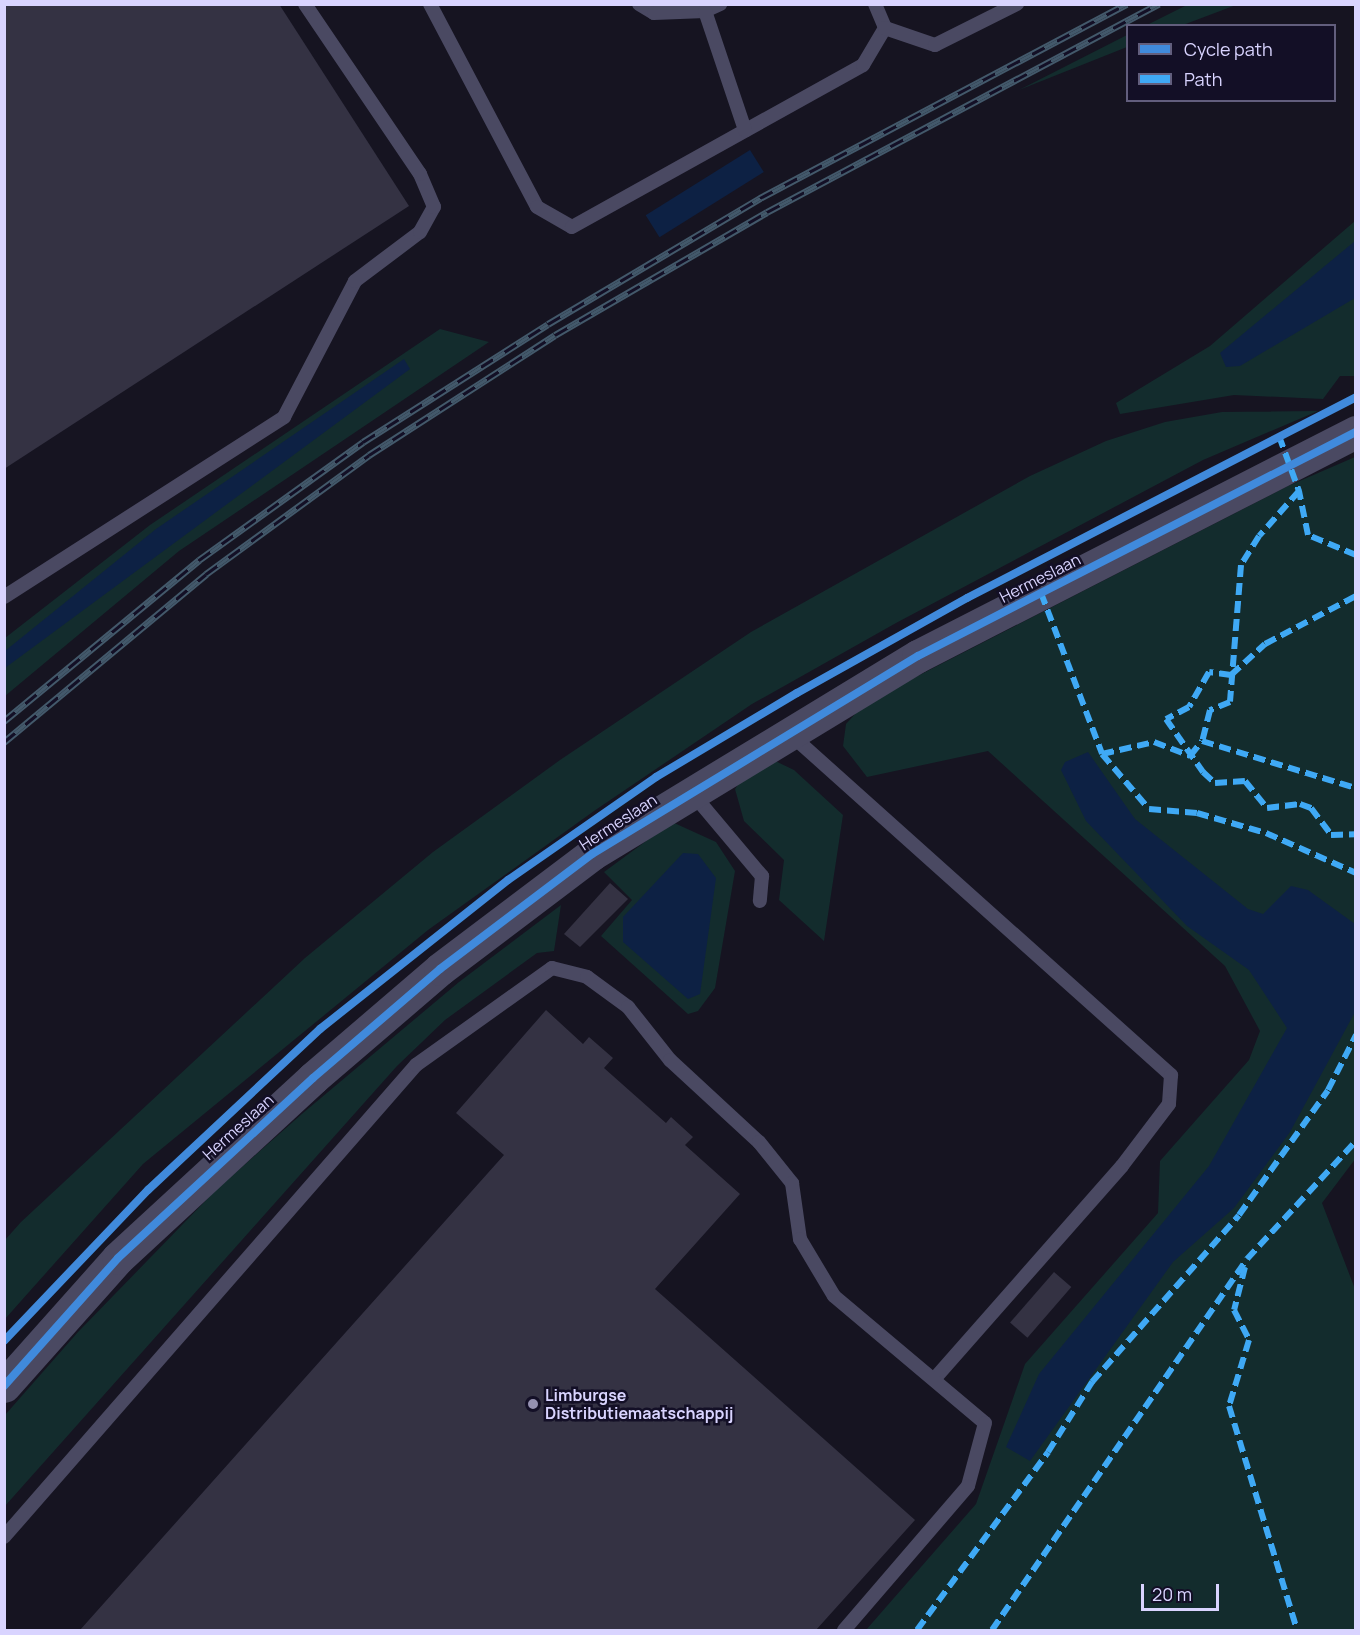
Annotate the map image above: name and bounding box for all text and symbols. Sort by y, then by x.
legend [1126,24,1336,102]
text: Cycle path [1184,37,1273,61]
text: Path [1184,67,1222,91]
street label: Hermeslaan [996,549,1084,607]
street label: Hermeslaan [576,790,660,854]
street label: Hermeslaan [199,1090,277,1164]
place label: Limburgse Distributiemaatschappij [545,1385,733,1423]
marker: Limburgse Distributiemaatschappij [526,1397,540,1411]
scale bar [1144,1572,1222,1610]
text: 20 m [1152,1582,1192,1606]

